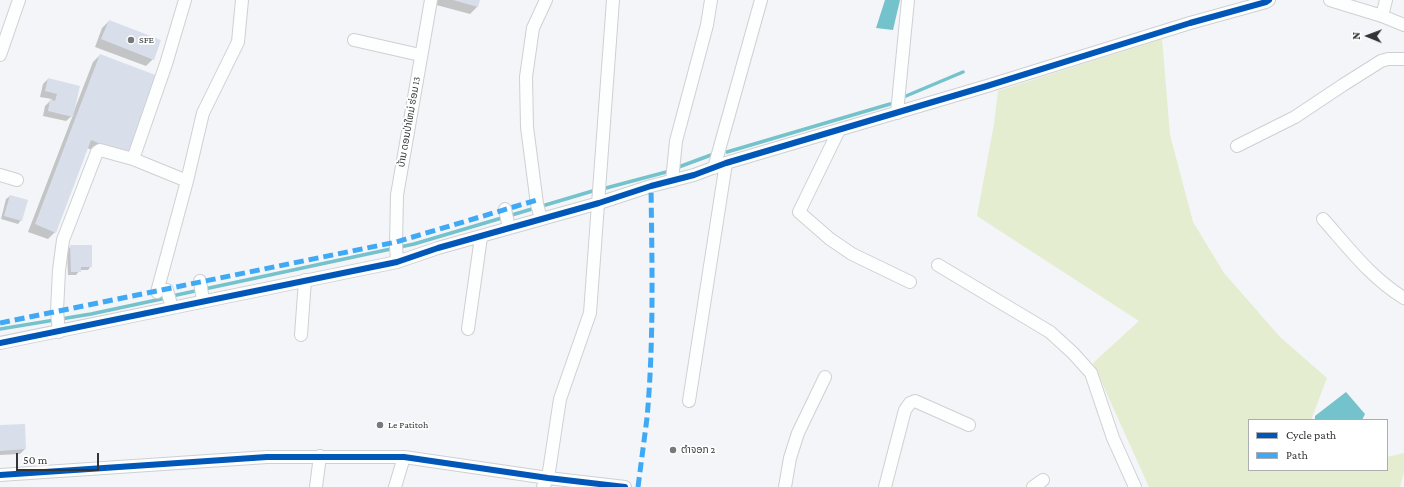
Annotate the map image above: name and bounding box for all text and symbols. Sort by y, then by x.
north arrow [1348,16,1388,56]
text: N [1350,32,1362,40]
place label: SFE [139,34,154,46]
marker: SFE [126,35,136,45]
street label: ບ້ານ ດອນປ່າໃຫມ່ ຮ່ອມ 13 [395,76,423,168]
place label: Le Patitoh [388,419,428,431]
legend [1248,419,1388,471]
marker: Le Patitoh [375,420,385,430]
text: Cycle path [1286,428,1336,442]
place label: ຕຳຈອກ 2 [681,444,715,456]
scale bar [18,445,101,471]
marker: ຕຳຈອກ 2 [668,445,678,455]
text: Path [1286,448,1308,462]
text: 50 m [23,453,47,467]

